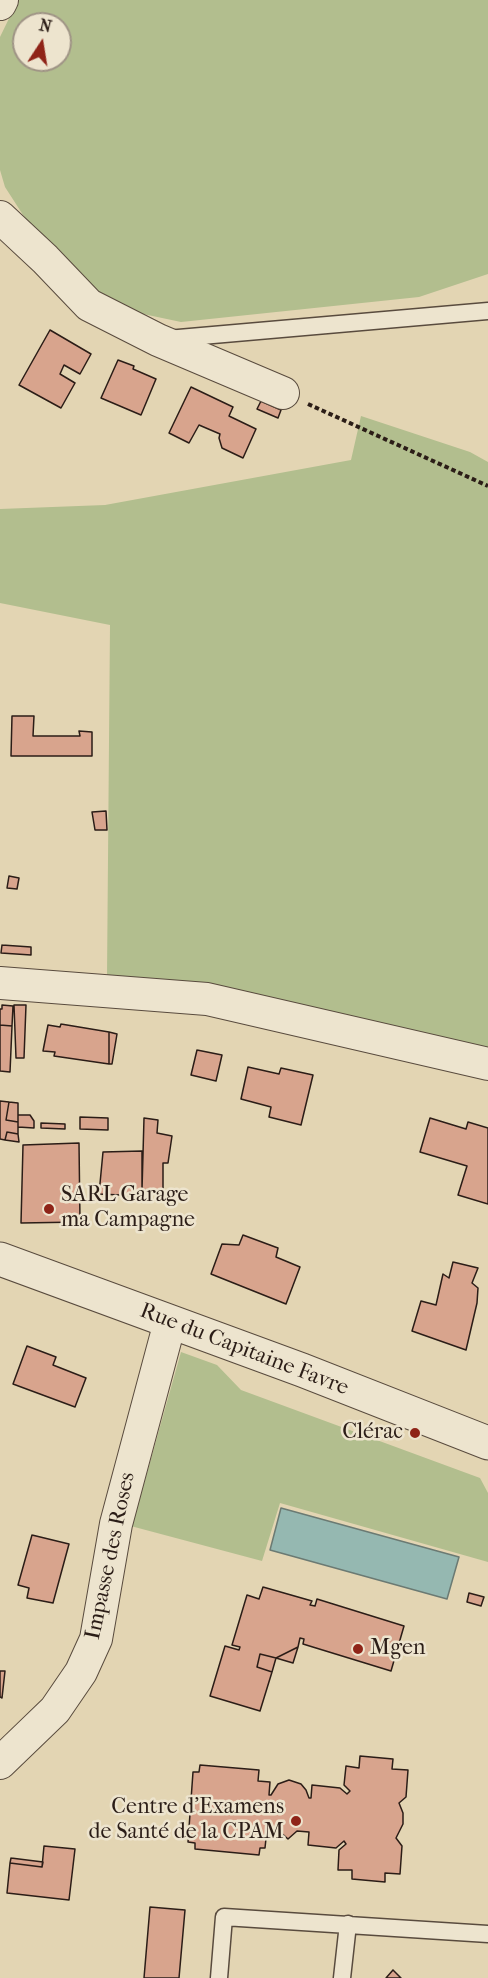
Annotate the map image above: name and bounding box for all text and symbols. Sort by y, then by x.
north arrow [12,12,72,72]
text: N [38,15,53,36]
place label: SARL Garage ma Campagne [61,1183,195,1234]
marker: SARL Garage ma Campagne [42,1202,56,1216]
street label: Rue du Capitaine Favre [136,1298,352,1402]
place label: Clérac [342,1420,403,1446]
marker: Clérac [408,1426,422,1440]
street label: Impasse des Roses [80,1470,142,1642]
place label: Mgen [370,1636,426,1662]
marker: Mgen [351,1642,365,1656]
place label: Centre d'Examens de Santé de la CPAM [89,1795,284,1846]
marker: Centre d'Examens de Santé de la CPAM [289,1814,303,1828]

